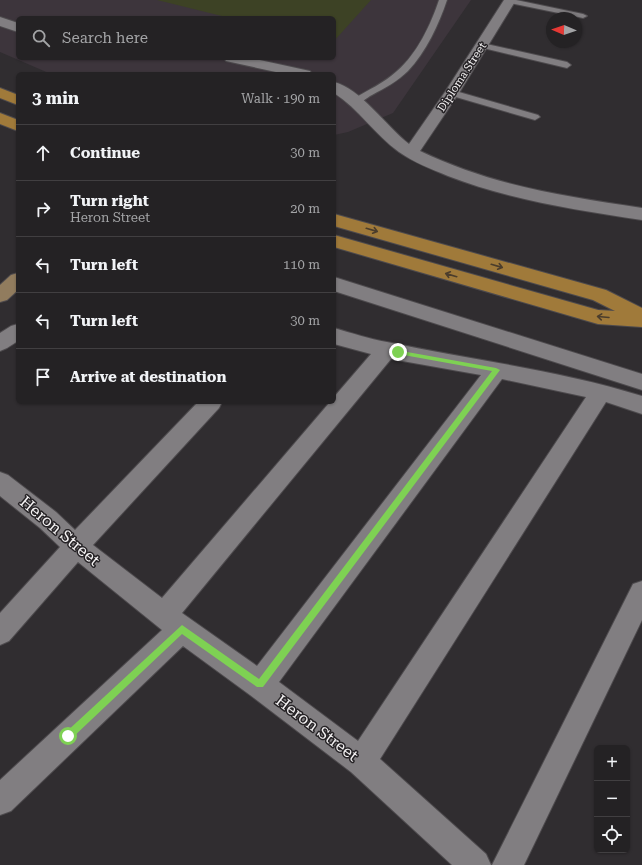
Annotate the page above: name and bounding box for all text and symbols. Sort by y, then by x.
north arrow [546,12,582,48]
search box [16,16,336,60]
icon: search [30,27,52,49]
text: Search here [62,29,148,47]
street label: Diploma Street [435,40,489,114]
text: 3 min [32,88,79,108]
text: Walk · 190 m [241,91,320,106]
icon: ahead [32,142,54,164]
text: Continue [70,144,140,162]
text: 30 m [290,145,320,160]
text: Turn right [70,192,149,210]
icon: right [32,198,54,220]
text: 20 m [290,201,320,216]
text: Heron Street [70,210,150,225]
one-way arrow [365,227,378,234]
icon: left [32,254,54,276]
text: Turn left [70,256,138,274]
text: 110 m [283,257,320,272]
one-way arrow [490,263,503,270]
one-way arrow [445,271,458,278]
icon: left [32,310,54,332]
text: Turn left [70,312,138,330]
text: 30 m [290,313,320,328]
one-way arrow [597,314,610,321]
route end [389,343,407,361]
icon: arrive [32,366,54,388]
text: Arrive at destination [70,368,226,386]
street label: Heron Street [16,492,104,570]
street label: Heron Street [272,691,362,765]
route start [59,727,77,745]
map controls [594,745,630,853]
button: + [594,745,630,781]
button: − [594,781,630,817]
button: locate [594,817,630,853]

